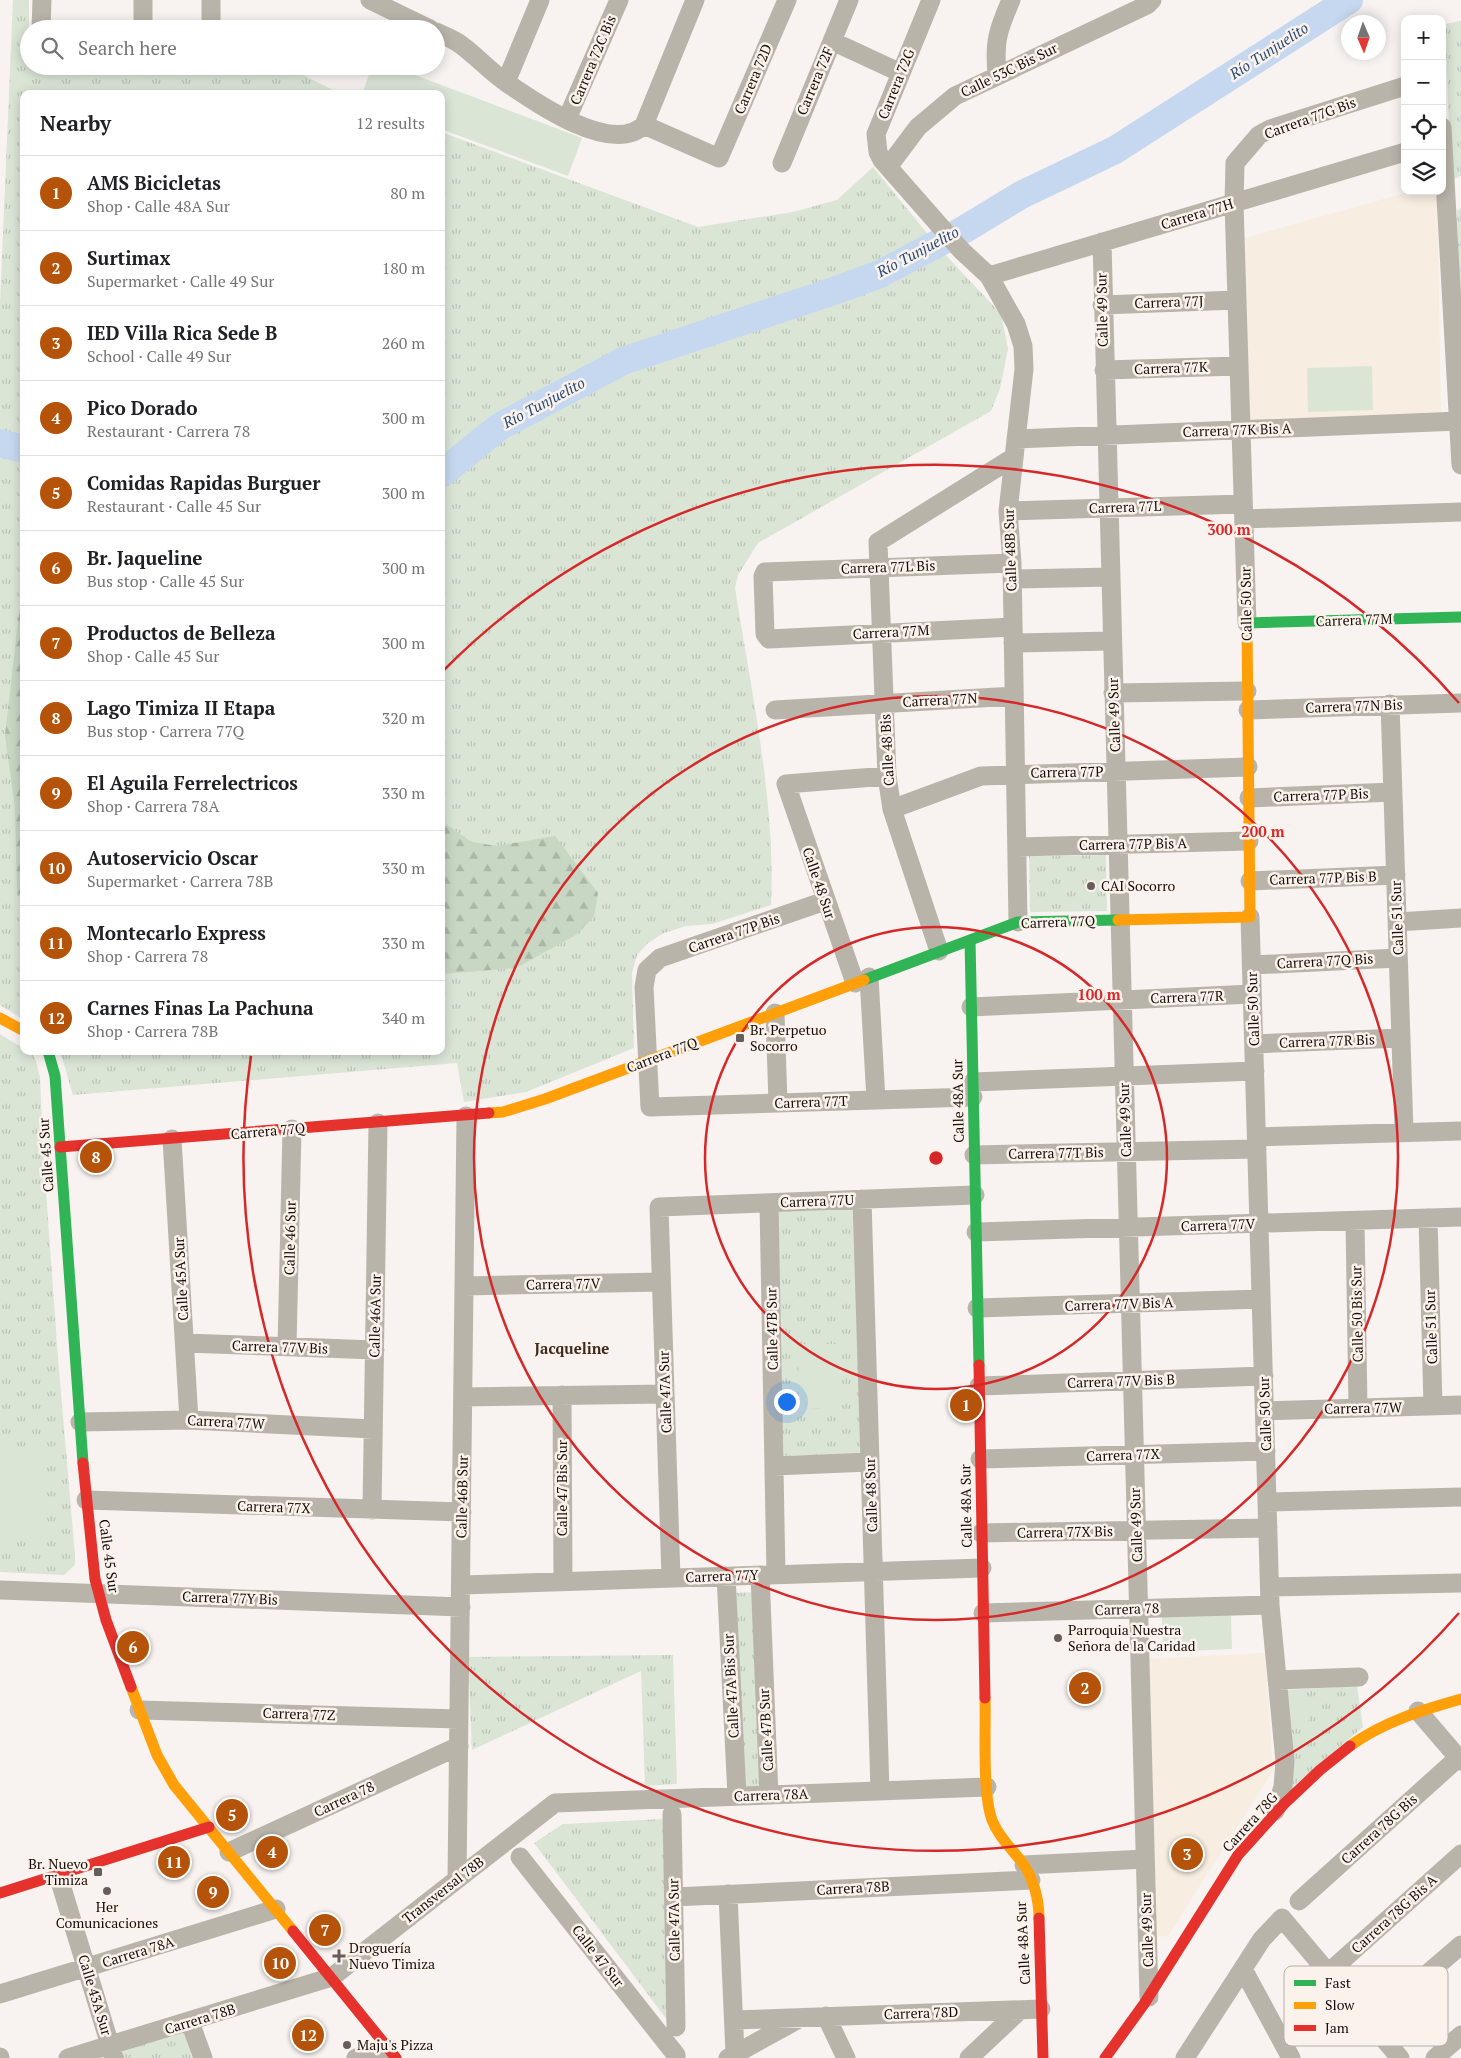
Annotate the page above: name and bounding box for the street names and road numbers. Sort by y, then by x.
street label: Carrera 72C Bis [565,12,620,108]
street label: Calle 53C Bis Sur [957,38,1061,101]
street label: Carrera 72D [729,41,776,117]
street label: Carrera 72F [792,44,837,118]
street label: Carrera 72G [873,45,918,122]
street label: Carrera 77G Bis [1261,92,1358,143]
street label: Carrera 77H [1158,193,1235,234]
street label: Calle 49 Sur [1091,272,1112,347]
street label: Carrera 77J [1134,291,1204,312]
street label: Carrera 77K [1134,357,1209,378]
street label: Carrera 77K Bis A [1182,418,1292,441]
street label: Carrera 77L [1089,496,1162,517]
street label: Calle 48B Sur [999,508,1020,592]
street label: Carrera 77L Bis [840,555,936,578]
street label: Calle 50 Sur [1235,566,1256,641]
street label: Carrera 77M [1315,609,1393,630]
street label: Carrera 77M [852,620,930,643]
street label: Calle 49 Sur [1103,677,1124,752]
street label: Carrera 77N [902,688,978,711]
street label: Carrera 77N Bis [1305,694,1403,717]
street label: Calle 48 Bis [875,713,898,787]
street label: Carrera 77P [1030,761,1104,782]
street label: Carrera 77P Bis [1273,783,1369,806]
street label: Carrera 77P Bis A [1079,833,1188,854]
street label: Calle 48 Sur [798,845,841,922]
street label: Carrera 77P Bis B [1269,866,1377,889]
street label: Calle 51 Sur [1386,880,1407,955]
street label: Carrera 77P Bis [686,908,782,957]
street label: Carrera 77Q [1020,911,1096,932]
street label: Carrera 77Q Bis [1276,948,1374,973]
street label: Calle 50 Sur [1242,971,1263,1046]
street label: Carrera 77R [1150,986,1224,1007]
street label: Carrera 77R Bis [1279,1029,1375,1052]
street label: Carrera 77Q [624,1032,701,1077]
street label: Calle 48A Sur [947,1058,968,1143]
street label: Calle 49 Sur [1114,1082,1135,1157]
street label: Carrera 77T [774,1091,848,1112]
street label: Calle 45 Sur [33,1117,58,1193]
street label: Carrera 77Q [230,1118,307,1143]
street label: Carrera 77T Bis [1008,1142,1104,1163]
street label: Carrera 77U [780,1190,855,1211]
street label: Calle 46 Sur [279,1200,300,1275]
street label: Carrera 77V [1181,1214,1256,1235]
street label: Calle 45A Sur [169,1236,192,1321]
street label: Calle 50 Bis Sur [1346,1265,1367,1362]
street label: Calle 46A Sur [364,1273,385,1358]
street label: Carrera 77V [526,1273,601,1294]
street label: Calle 47B Sur [761,1287,782,1371]
street label: Calle 51 Sur [1420,1289,1441,1364]
street label: Carrera 77V Bis A [1064,1292,1174,1315]
street label: Carrera 77V Bis [232,1335,328,1358]
street label: Calle 47A Sur [654,1350,675,1434]
street label: Carrera 77V Bis B [1067,1369,1175,1392]
street label: Calle 50 Sur [1254,1376,1275,1451]
street label: Carrera 77W [1324,1397,1403,1418]
street label: Carrera 77W [187,1410,266,1433]
street label: Calle 47 Bis Sur [552,1439,571,1536]
street label: Carrera 77X [1086,1444,1161,1465]
street label: Calle 46B Sur [451,1455,472,1539]
street label: Calle 48 Sur [860,1457,881,1532]
street label: Calle 48A Sur [955,1463,976,1548]
street label: Calle 49 Sur [1125,1487,1146,1562]
street label: Carrera 77X [237,1496,312,1517]
street label: Calle 45 Sur [95,1518,124,1595]
street label: Carrera 77X Bis [1017,1521,1113,1542]
street label: Carrera 77Y [685,1565,760,1586]
street label: Carrera 77Y Bis [182,1586,278,1609]
street label: Carrera 78 [1094,1598,1160,1619]
street label: Calle 47A Bis Sur [718,1633,743,1739]
street label: Calle 47B Sur [754,1688,777,1772]
street label: Carrera 77Z [262,1703,336,1724]
street label: Carrera 78 [310,1776,377,1821]
street label: Carrera 78A [734,1784,809,1805]
street label: Carrera 78G [1218,1787,1282,1856]
street label: Carrera 78G Bis [1336,1789,1421,1868]
street label: Transversal 78B [398,1852,487,1927]
street label: Carrera 78G Bis A [1347,1870,1441,1957]
street label: Carrera 78B [816,1876,890,1899]
street label: Calle 47A Sur [663,1878,684,1961]
street label: Calle 49 Sur [1136,1892,1157,1967]
street label: Calle 48A Sur [1011,1900,1034,1985]
street label: Calle 47 Sur [568,1921,629,1991]
street label: Carrera 78A [100,1931,177,1971]
street label: Calle 43A Sur [74,1952,117,2038]
street label: Carrera 78B [162,1999,238,2038]
street label: Carrera 78D [883,2002,959,2023]

